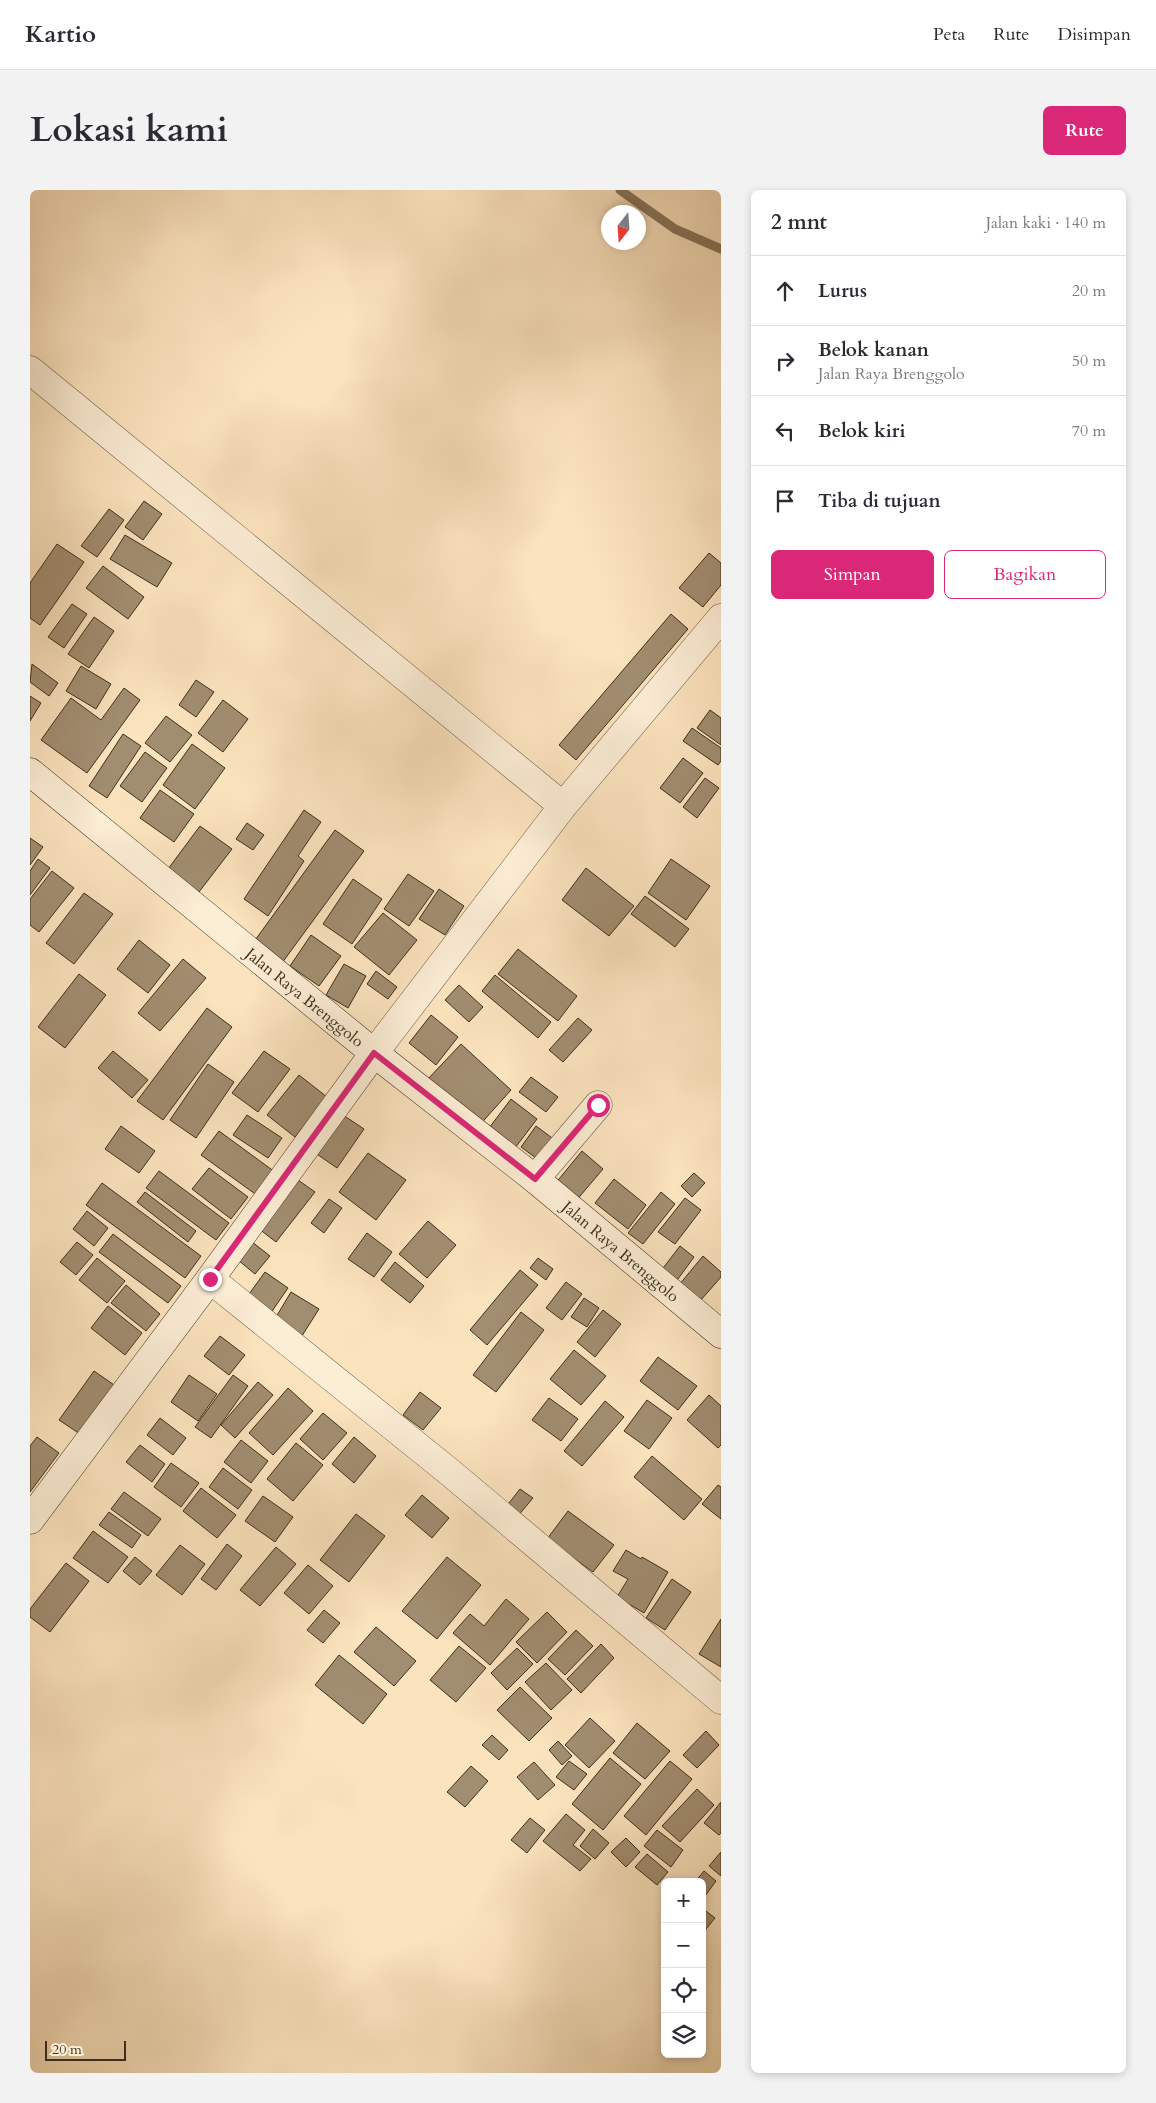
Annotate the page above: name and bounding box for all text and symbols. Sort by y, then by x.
text: Kartio [25,18,96,51]
text: Peta [933,22,965,47]
text: Rute [993,22,1029,47]
text: Disimpan [1057,22,1131,47]
text: Lokasi kami [30,106,228,154]
button: Rute [1043,106,1126,155]
north arrow [601,205,646,250]
text: 2 mnt [771,208,827,237]
text: Jalan kaki · 140 m [986,212,1106,234]
icon: ahead [771,277,799,305]
text: Lurus [818,278,867,304]
text: 20 m [1072,280,1106,302]
text: Belok kanan [818,337,929,363]
icon: right [771,347,799,375]
text: 50 m [1072,350,1106,372]
text: Jalan Raya Brenggolo [818,363,965,385]
icon: left [771,417,799,445]
text: Belok kiri [818,418,905,444]
text: 70 m [1072,420,1106,442]
icon: arrive [771,487,799,515]
text: Tiba di tujuan [818,488,941,514]
button: Simpan [771,550,934,599]
button: Bagikan [944,550,1106,599]
street label: Jalan Raya Brenggolo [239,942,369,1053]
route start [587,1094,610,1117]
street label: Jalan Raya Brenggolo [556,1195,684,1308]
route end [199,1268,222,1291]
map controls [661,1878,706,2058]
button: + [661,1878,706,1923]
button: − [661,1923,706,1968]
button: locate [661,1968,706,2013]
button: layers [661,2013,706,2058]
scale bar [45,2038,126,2061]
text: 20 m [52,2040,82,2059]

